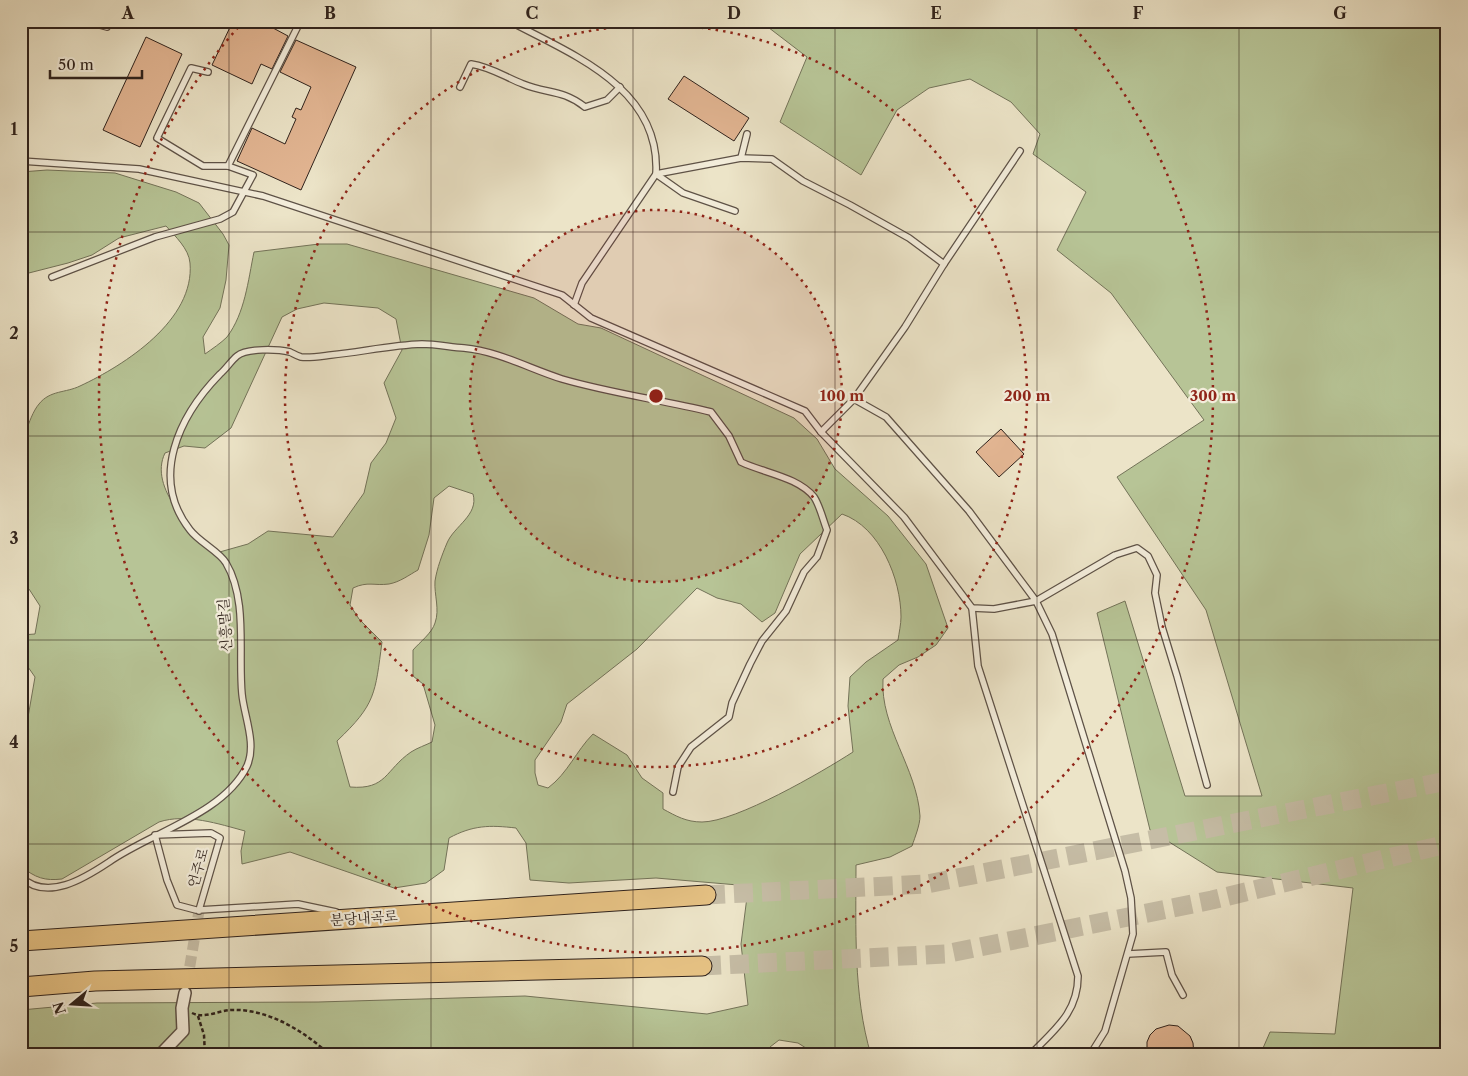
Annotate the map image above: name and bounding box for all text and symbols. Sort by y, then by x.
text: A [121,3,135,23]
text: B [324,3,336,23]
text: C [526,3,538,23]
text: D [727,3,741,23]
text: E [930,3,942,23]
text: F [1133,3,1144,23]
text: G [1333,3,1347,23]
scale bar [50,48,142,80]
text: 50 m [58,55,94,74]
text: 1 [10,119,18,139]
text: 2 [9,323,19,343]
text: 100 m [820,386,864,405]
text: 200 m [1004,386,1050,405]
text: 300 m [1190,386,1236,405]
centre of rings [647,387,665,405]
text: 3 [9,528,19,548]
street label: 신흥말길 [214,597,236,653]
text: 4 [9,732,19,752]
street label: 언주로 [184,846,212,890]
street label: 분당내곡로 [330,907,399,929]
text: 5 [10,936,19,956]
north arrow [48,978,98,1028]
text: N [49,999,70,1017]

